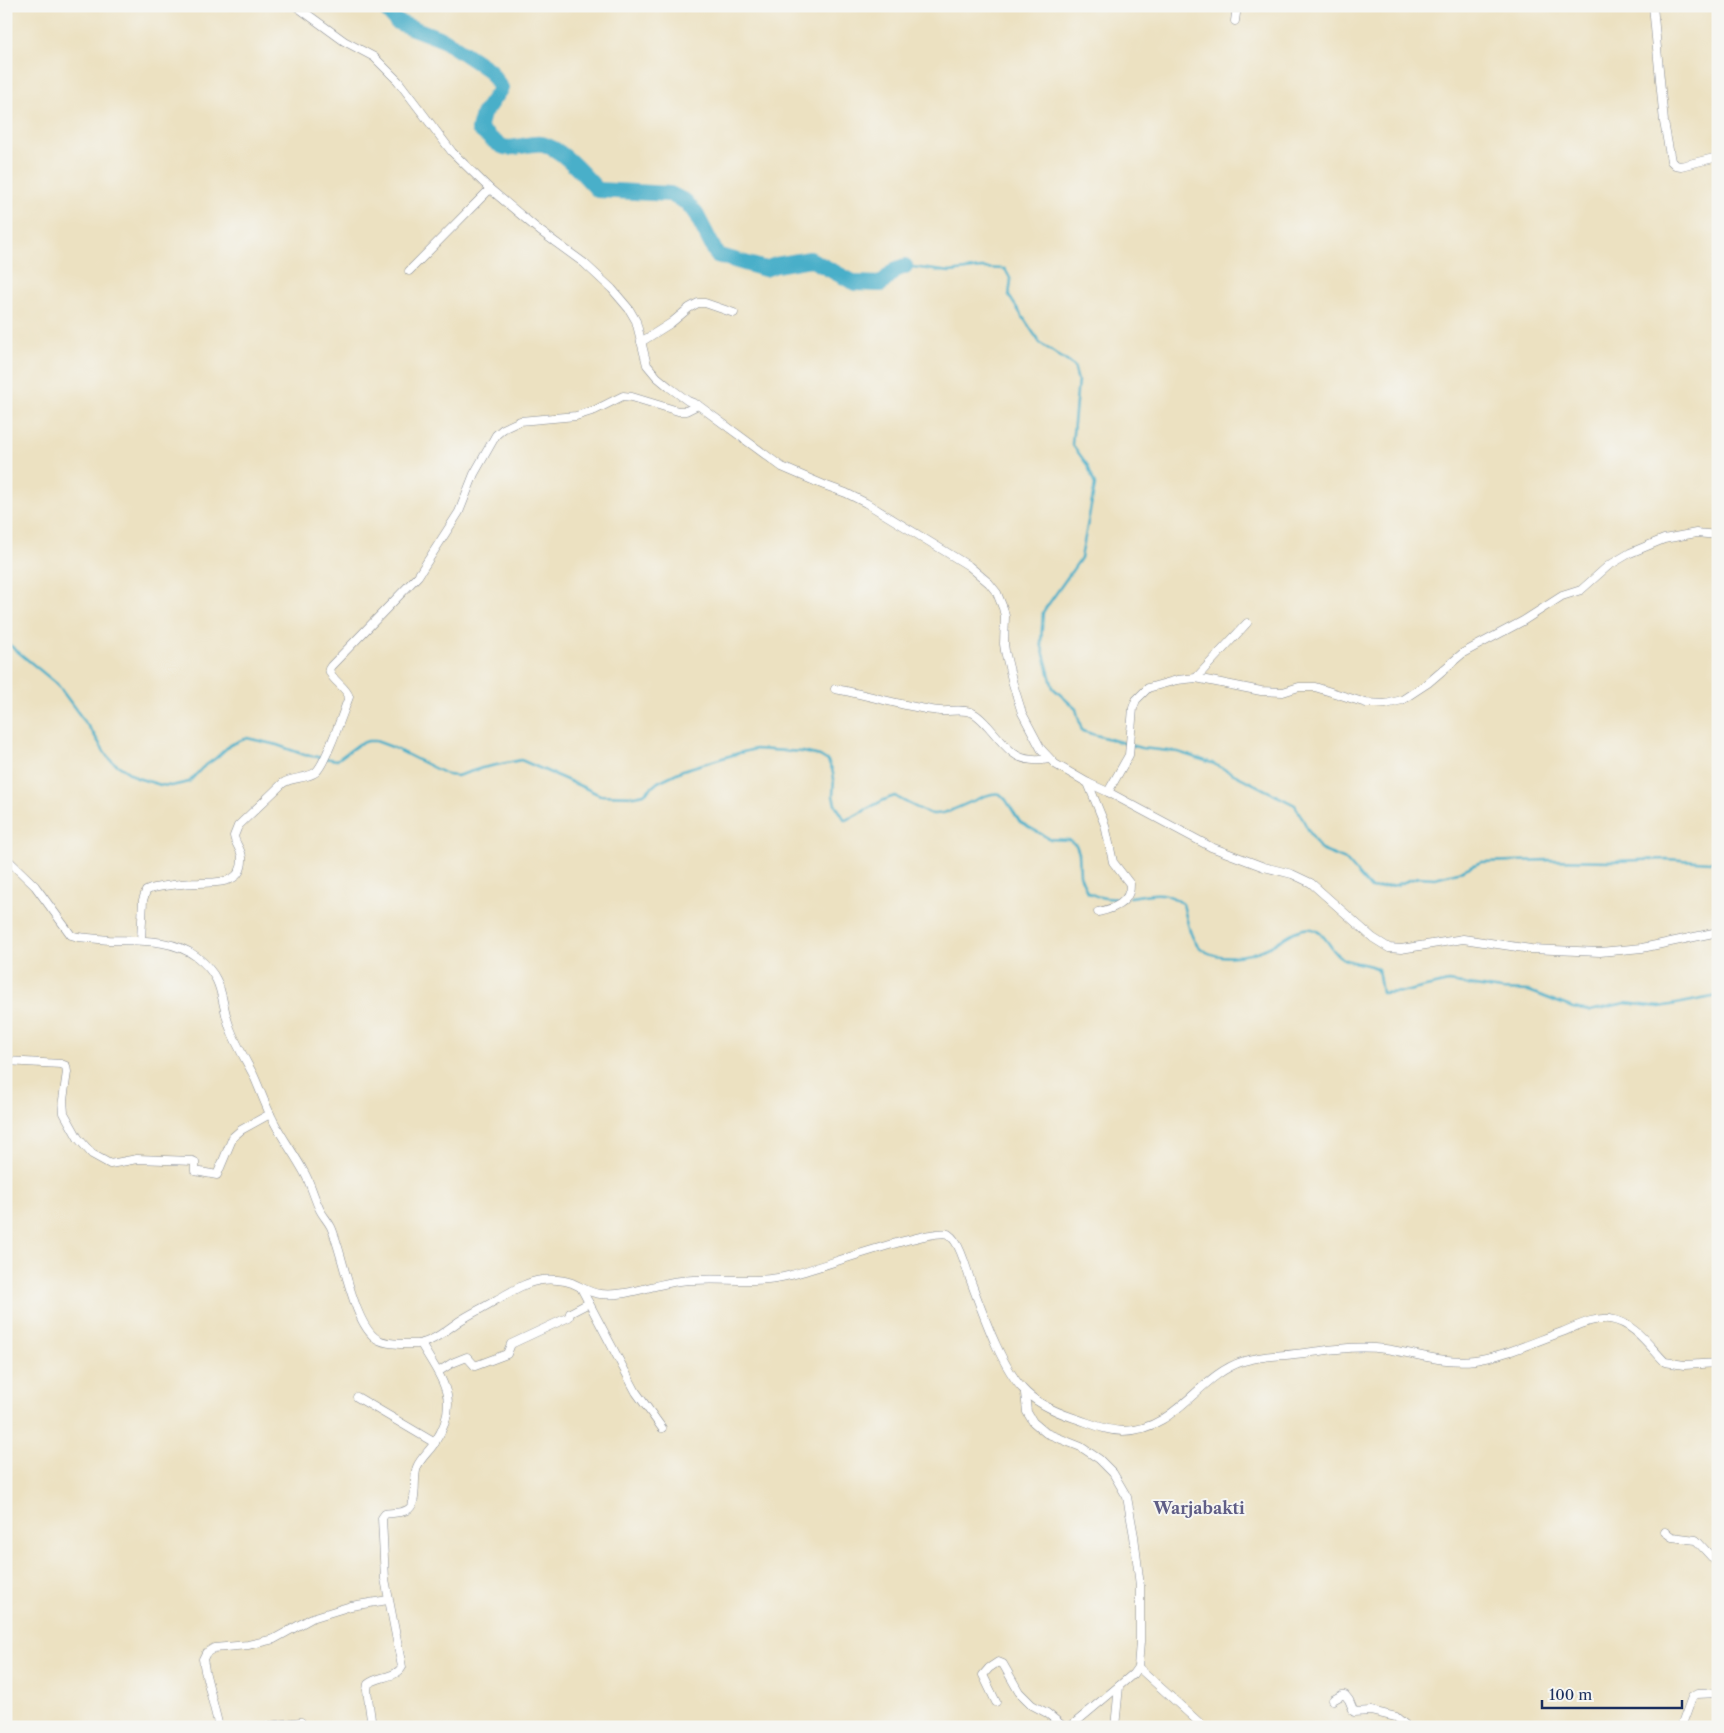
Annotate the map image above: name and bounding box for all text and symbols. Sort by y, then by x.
district label: Warjabakti [1152,1498,1245,1518]
scale bar [1542,1678,1682,1710]
text: 100 m [1549,1685,1592,1704]

